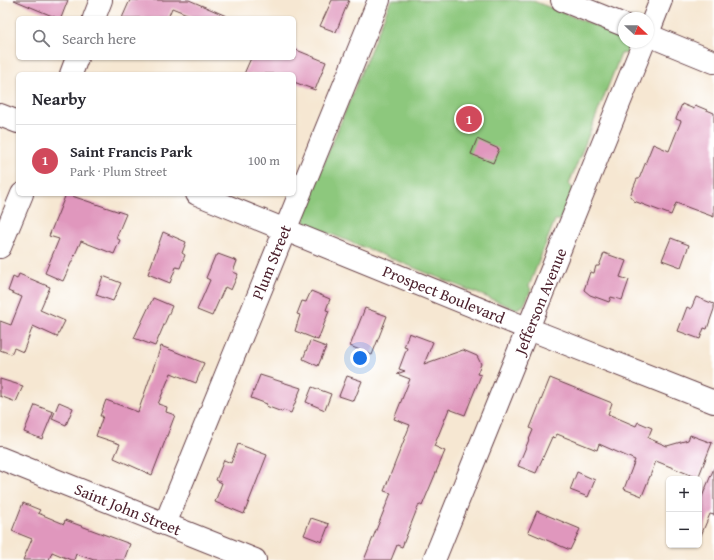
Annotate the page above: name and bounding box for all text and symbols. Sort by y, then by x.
north arrow [618,12,654,48]
search box [16,16,296,60]
icon: search [30,27,52,49]
text: Search here [62,28,136,49]
text: Nearby [32,86,86,111]
pin: 1 [456,104,482,134]
text: Saint Francis Park [70,141,192,162]
text: 1 [42,151,48,170]
text: 100 m [248,151,280,170]
text: Park · Plum Street [70,162,167,181]
street label: Plum Street [245,221,297,303]
street label: Jefferson Avenue [507,244,572,360]
street label: Prospect Boulevard [379,259,509,330]
your location [350,348,370,368]
map controls [666,476,702,548]
button: + [666,476,702,512]
street label: Saint John Street [71,477,185,541]
button: − [666,512,702,548]

